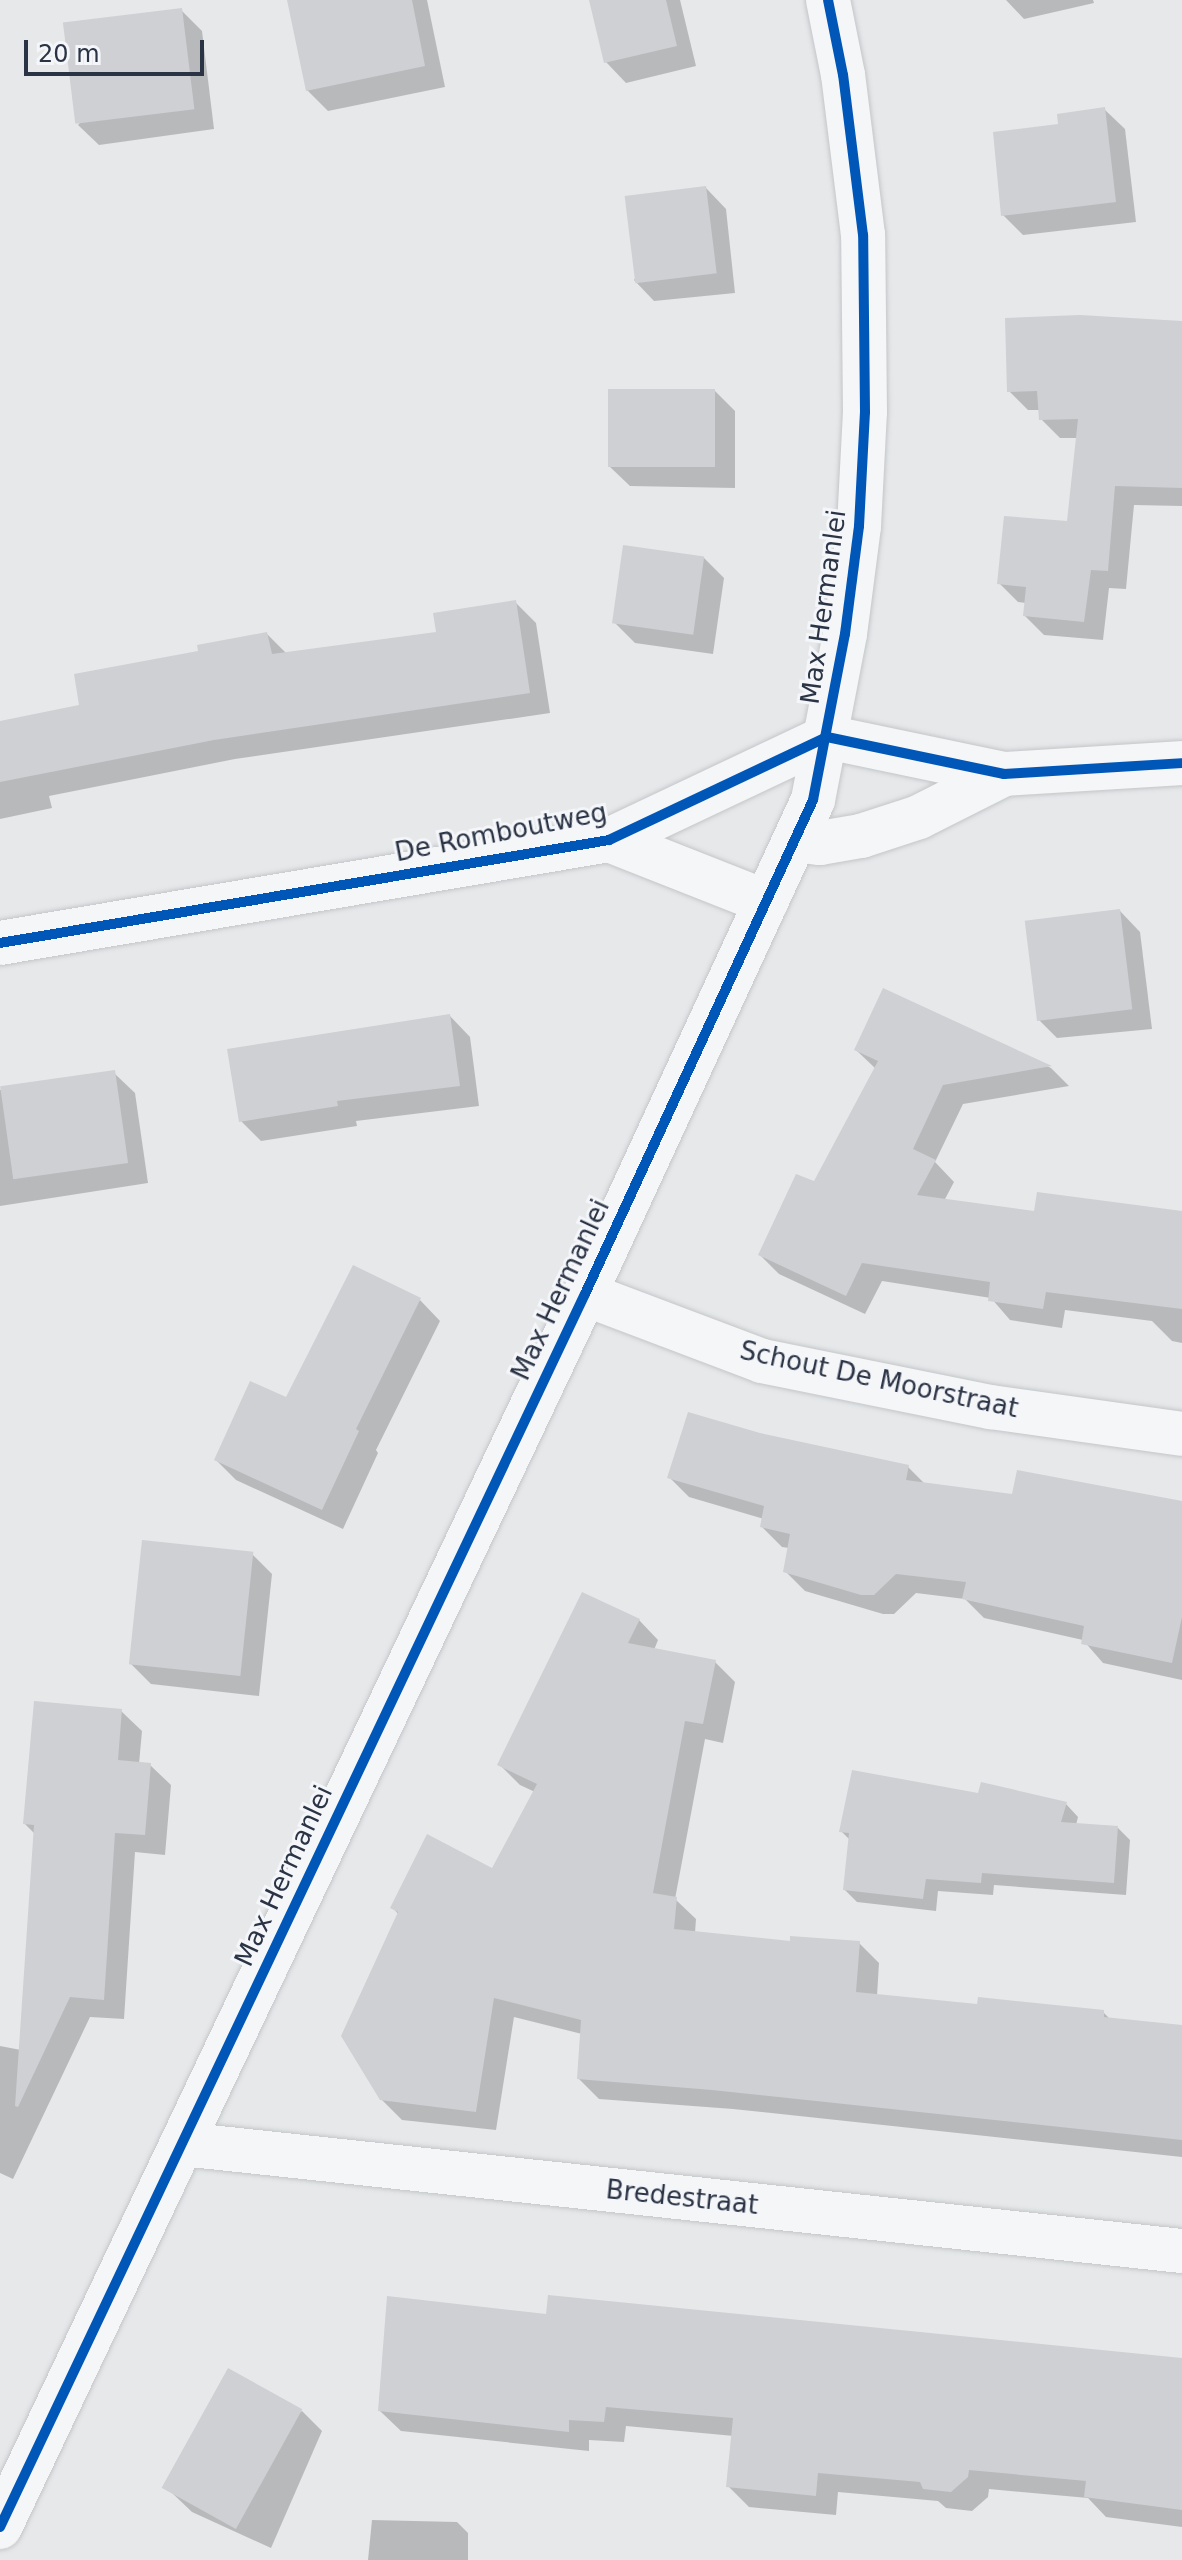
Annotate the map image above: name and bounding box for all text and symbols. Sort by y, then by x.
scale bar [28,24,208,74]
text: 20 m [38,40,100,68]
street label: Max Hermanlei [795,508,853,706]
street label: De Romboutweg [392,797,610,869]
street label: Max Hermanlei [505,1195,617,1385]
street label: Schout De Moorstraat [737,1335,1021,1425]
street label: Max Hermanlei [228,1781,340,1971]
street label: Bredestraat [604,2174,760,2222]

